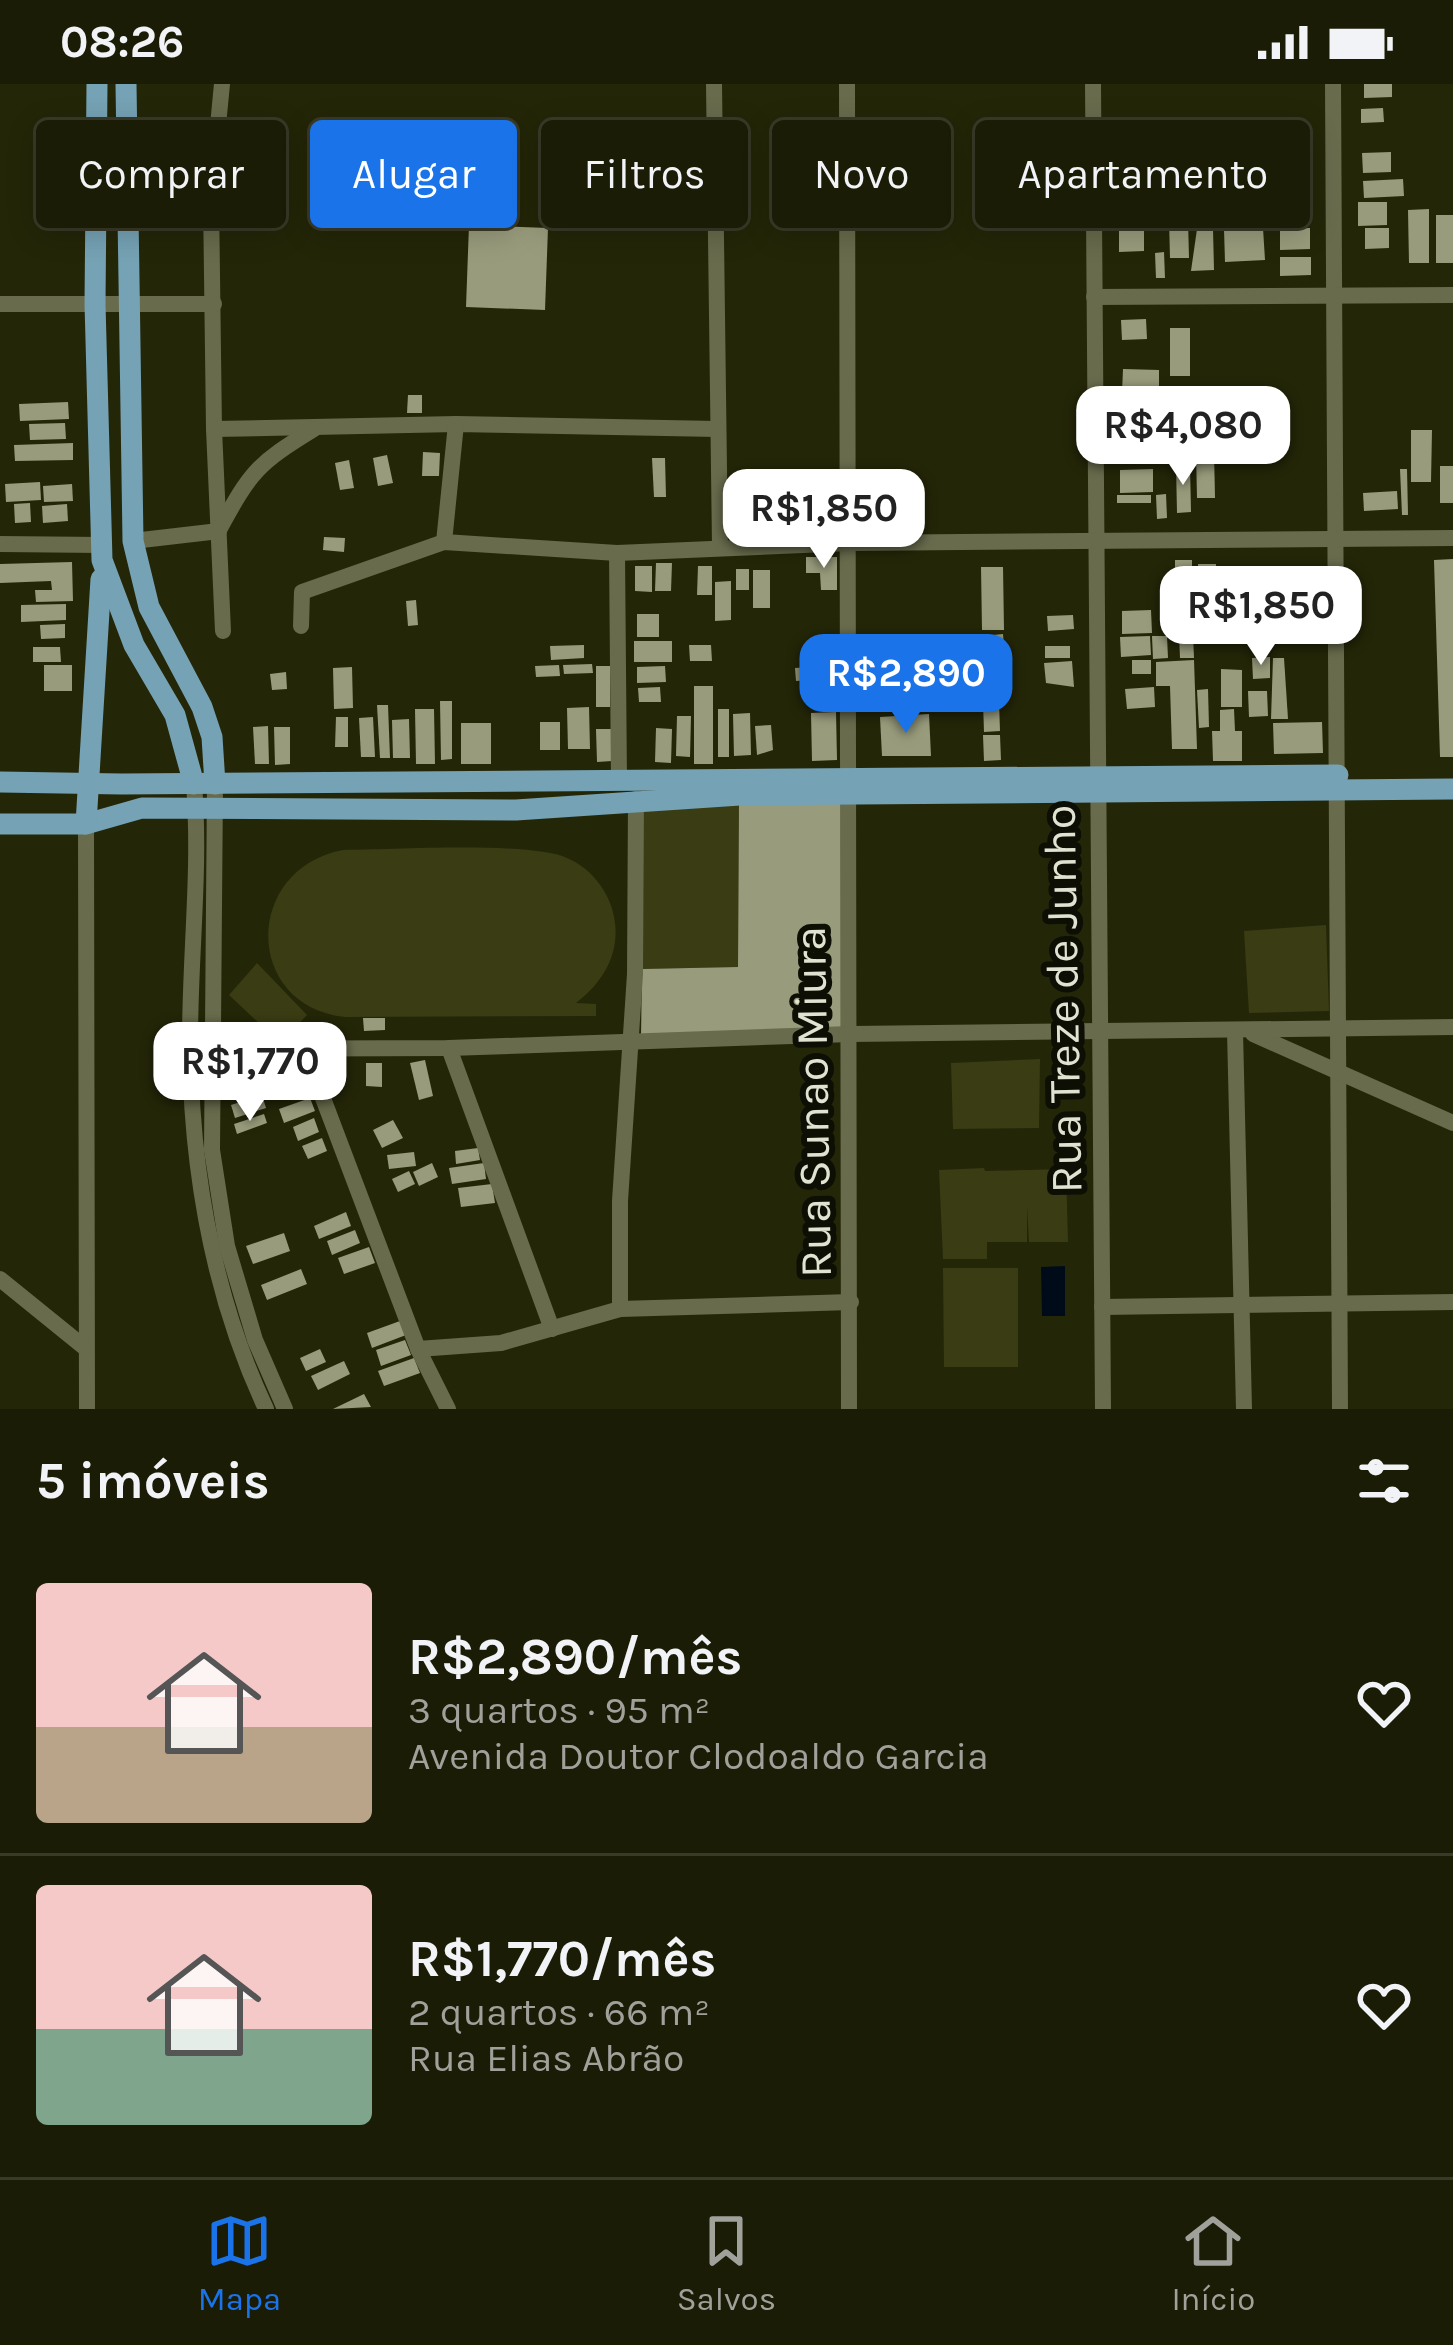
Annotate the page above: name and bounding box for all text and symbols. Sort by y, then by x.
text: 08:26 [60,16,184,68]
chip: Comprar [36,120,286,228]
chip: Alugar [310,120,517,228]
chip: Filtros [541,120,748,228]
chip: Novo [772,120,951,228]
chip: Apartamento [975,120,1310,228]
pin: R$4,080 [1072,386,1294,488]
text: R$4,080 [1103,402,1263,448]
pin: R$1,850 [713,469,935,571]
text: R$1,850 [750,485,898,531]
pin: R$1,850 [1150,566,1372,668]
text: R$1,850 [1187,582,1335,628]
pin: R$2,890 [795,634,1017,736]
text: R$2,890 [826,650,986,696]
street label: Rua Treze de Junho [1034,804,1092,1194]
street label: Rua Sunao Miura [784,926,842,1278]
pin: R$1,770 [139,1022,361,1124]
text: R$1,770 [180,1038,320,1084]
icon: filters [1351,1448,1417,1514]
text: 5 imóveis [36,1451,270,1511]
text: R$2,890/mês [408,1627,742,1687]
icon: home [132,1631,276,1775]
icon: heart [1351,1670,1417,1736]
text: 3 quartos · 95 m² [408,1687,710,1733]
text: Avenida Doutor Clodoaldo Garcia [408,1733,989,1779]
text: R$1,770/mês [408,1929,716,1989]
icon: home [132,1933,276,2077]
icon: heart [1351,1972,1417,2038]
text: 2 quartos · 66 m² [408,1989,710,2035]
text: Rua Elias Abrão [408,2035,684,2081]
tab: Mapa [198,2208,281,2318]
tab: Salvos [677,2208,776,2318]
tab: Início [1171,2208,1255,2318]

